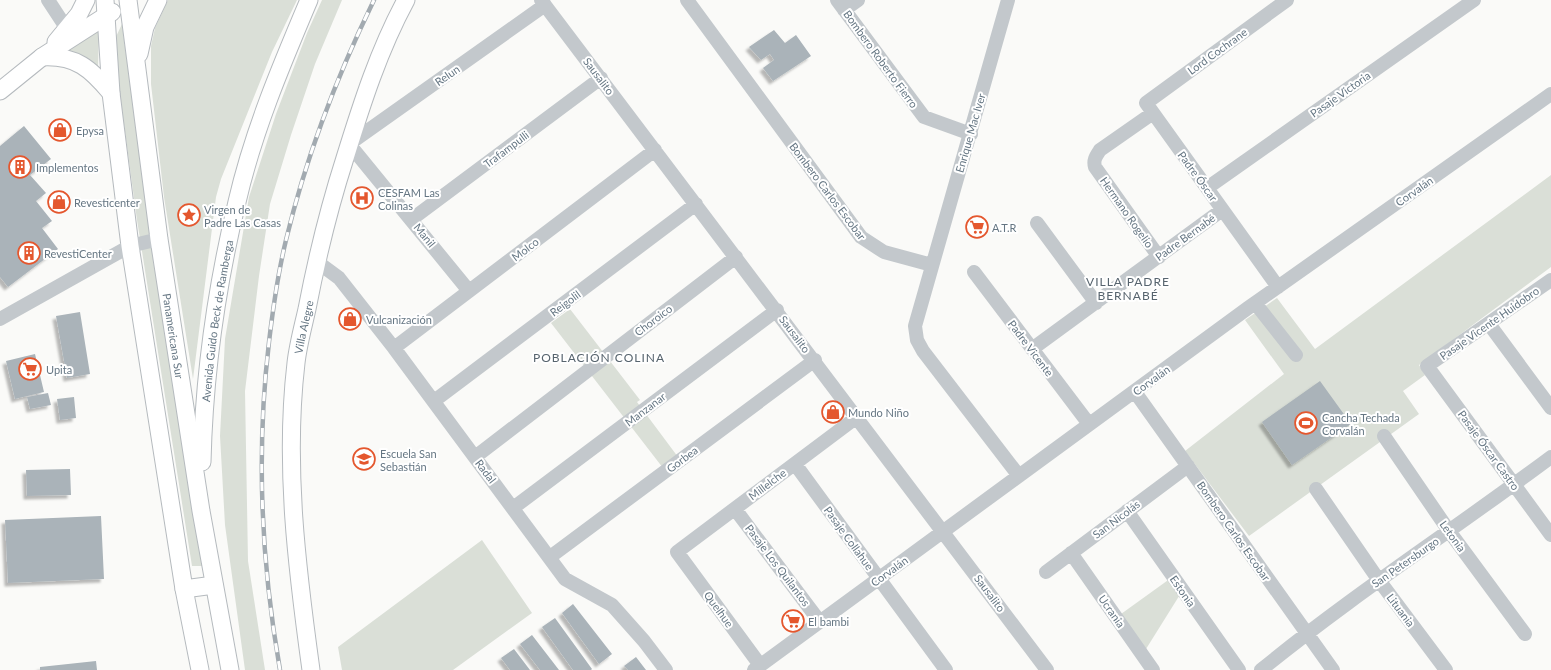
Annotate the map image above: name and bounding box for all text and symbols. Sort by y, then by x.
street label: Bombero Roberto Fierro [841,8,921,110]
street label: Lord Cochrane [1185,25,1249,77]
street label: Sausalito [581,55,617,97]
street label: Relun [432,62,462,88]
street label: Pasaje Victoria [1307,68,1373,120]
street label: Enrique Mac Iver [952,92,988,174]
shop icon: Epysa [47,117,73,143]
place label: Epysa [76,124,104,137]
street label: Trafampulli [481,128,531,170]
street label: Bombero Carlos Escobar [787,140,869,242]
street label: Padre Óscar [1175,148,1221,204]
building icon: Implementos [7,154,33,180]
place label: Implementos [36,161,99,174]
street label: Corvalán [1393,173,1435,209]
street label: Hermano Rogelio [1098,174,1156,250]
hospital icon: CESFAM Las Colinas [349,185,375,211]
place label: CESFAM Las Colinas [378,186,440,212]
shop icon: Revesticenter [46,189,72,215]
place label: Revesticenter [74,196,140,209]
place icon: Virgen de Padre Las Casas [176,202,202,228]
place label: Virgen de Padre Las Casas [204,203,281,229]
street label: Padre Bernabé [1153,211,1218,263]
supermarket icon: A.T.R [964,214,990,240]
street label: Manil [411,220,439,250]
place label: A.T.R [992,221,1017,234]
street label: Molco [509,235,541,263]
street label: Avenida Guido Beck de Ramberga [199,239,235,402]
building icon: RevestiCenter [16,240,42,266]
place label: RevestiCenter [44,247,112,260]
district label: VILLA PADRE BERNABÉ [1086,274,1170,303]
street label: Pasaje Vicente Huidobro [1437,284,1541,362]
street label: Reigolil [547,287,583,319]
street label: Panamericana Sur [161,292,187,379]
street label: Villa Alegre [291,299,315,355]
street label: Choroico [632,302,674,338]
shop icon: Vulcanización [337,306,363,332]
place label: Vulcanización [366,313,432,326]
street label: Sausalito [777,313,813,355]
street label: Padre Vicente [1006,317,1056,379]
district label: POBLACIÓN COLINA [533,350,665,365]
supermarket icon: Upita [17,356,43,382]
street label: Corvalán [1130,362,1172,398]
place label: Upita [46,363,72,376]
street label: Manzanar [622,389,668,429]
shop icon: Mundo Niño [820,399,846,425]
place label: Mundo Niño [848,406,909,419]
street label: Pasaje Óscar Castro [1456,407,1522,493]
sports icon: Cancha Techada Corvalán [1293,410,1319,436]
place label: Cancha Techada Corvalán [1322,411,1400,437]
street label: Gorbea [664,443,700,475]
school or university icon: Escuela San Sebastián [351,446,377,472]
place label: Escuela San Sebastián [380,447,437,473]
street label: Radal [473,457,499,485]
street label: Millelche [746,466,788,502]
street label: Bombero Carlos Escobar [1195,479,1273,583]
street label: San Nicolás [1090,497,1142,541]
street label: Pasaje Collahue [822,504,877,573]
street label: Letonia [1437,518,1469,554]
street label: Pasaje Los Quilantos [743,522,813,609]
street label: San Petersburgo [1369,534,1441,590]
street label: Corvalán [868,553,910,589]
street label: Sausalito [972,572,1008,614]
street label: Estonia [1168,573,1198,609]
street label: Quelhue [702,588,737,630]
street label: Lituania [1384,591,1418,629]
street label: Ucrania [1096,592,1128,630]
supermarket icon: El bambi [780,608,806,634]
place label: El bambi [808,615,850,628]

